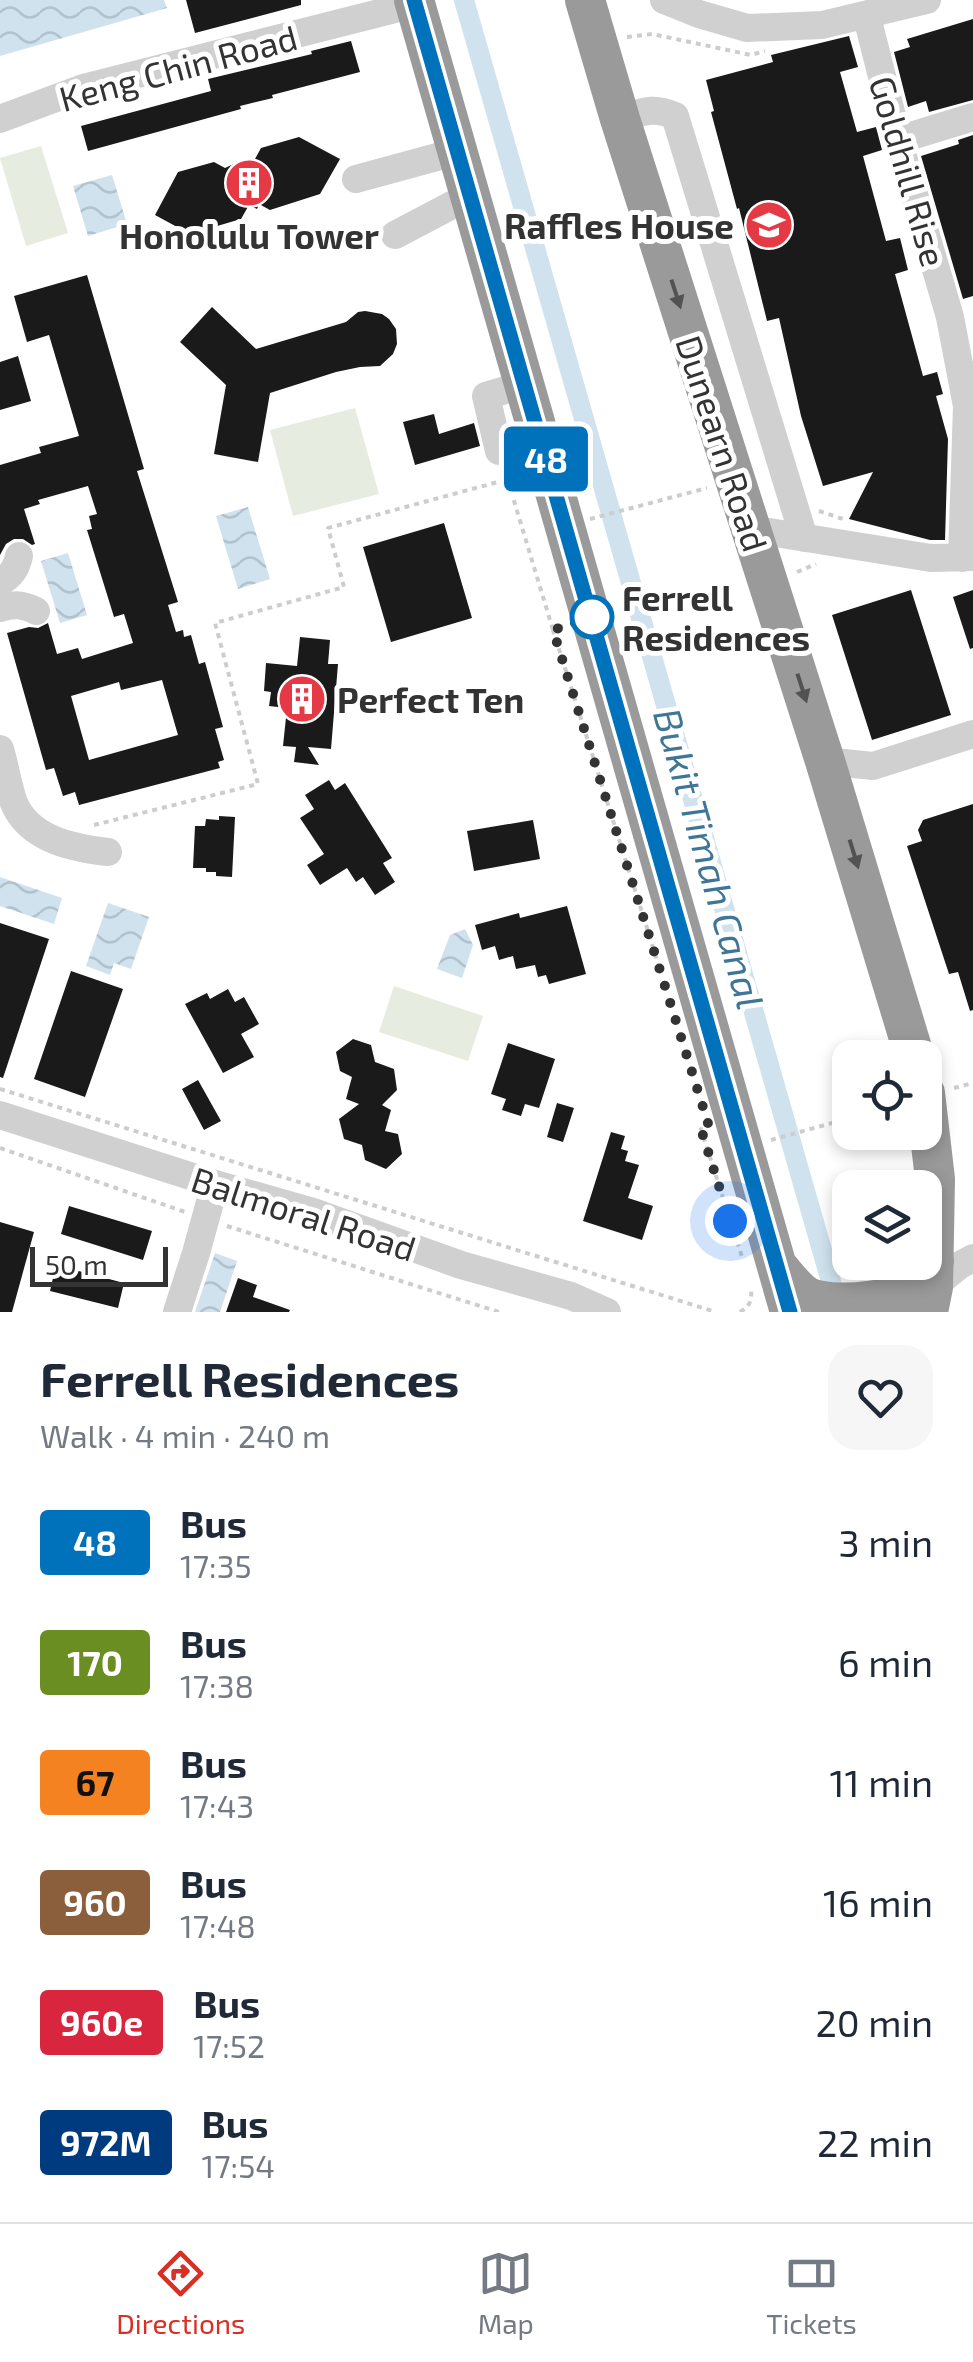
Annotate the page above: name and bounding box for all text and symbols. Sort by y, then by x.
street label: Keng Chin Road [55,15,301,119]
street label: Goldhill Rise [862,71,956,271]
building icon: Honolulu Tower [223,157,275,209]
school or university icon: Raffles House [743,199,795,251]
place label: Raffles House [504,204,734,246]
place label: Honolulu Tower [119,214,379,256]
one-way arrow [669,279,684,309]
street label: Dunearn Road [668,330,778,556]
line badge: 48 [501,426,591,492]
text: 48 [524,438,568,480]
place label: Ferrell Residences [622,576,810,658]
marker: Ferrell Residences [571,596,613,638]
building icon: Perfect Ten [276,673,328,725]
one-way arrow [795,674,810,704]
place label: Perfect Ten [337,678,524,720]
water label: Bukit Timah Canal [645,702,775,1014]
one-way arrow [847,840,862,870]
map controls [832,1040,942,1280]
button: locate [832,1040,942,1150]
street label: Balmoral Road [187,1157,421,1269]
button: layers [832,1170,942,1280]
your location [705,1196,755,1246]
scale bar [30,1242,168,1286]
text: 50 m [45,1247,108,1281]
button: heart [828,1345,933,1450]
text: Ferrell Residences [40,1349,459,1407]
text: Walk · 4 min · 240 m [40,1416,330,1454]
text: Bus [180,1500,247,1546]
text: 3 min [839,1519,933,1565]
text: 48 [73,1521,117,1563]
text: 17:35 [180,1546,252,1584]
text: Bus [180,1620,247,1666]
text: 6 min [838,1639,933,1685]
text: 170 [67,1641,123,1683]
text: 17:38 [180,1666,254,1704]
text: Bus [180,1740,247,1786]
text: 11 min [829,1759,933,1805]
text: 67 [75,1761,115,1803]
text: 17:43 [180,1786,254,1824]
text: Bus [180,1860,247,1906]
text: 16 min [823,1879,933,1925]
text: 960 [63,1881,127,1923]
text: 17:48 [180,1906,256,1944]
text: Bus [193,1980,260,2026]
text: 20 min [815,1999,933,2045]
text: 960e [60,2001,143,2043]
text: 17:52 [193,2026,265,2064]
text: Bus [202,2100,269,2146]
text: 22 min [817,2119,933,2165]
text: 972M [60,2121,152,2163]
text: 17:54 [202,2146,275,2184]
tab: Directions [116,2246,245,2340]
tab: Map [478,2246,534,2340]
tab: Tickets [766,2246,857,2340]

